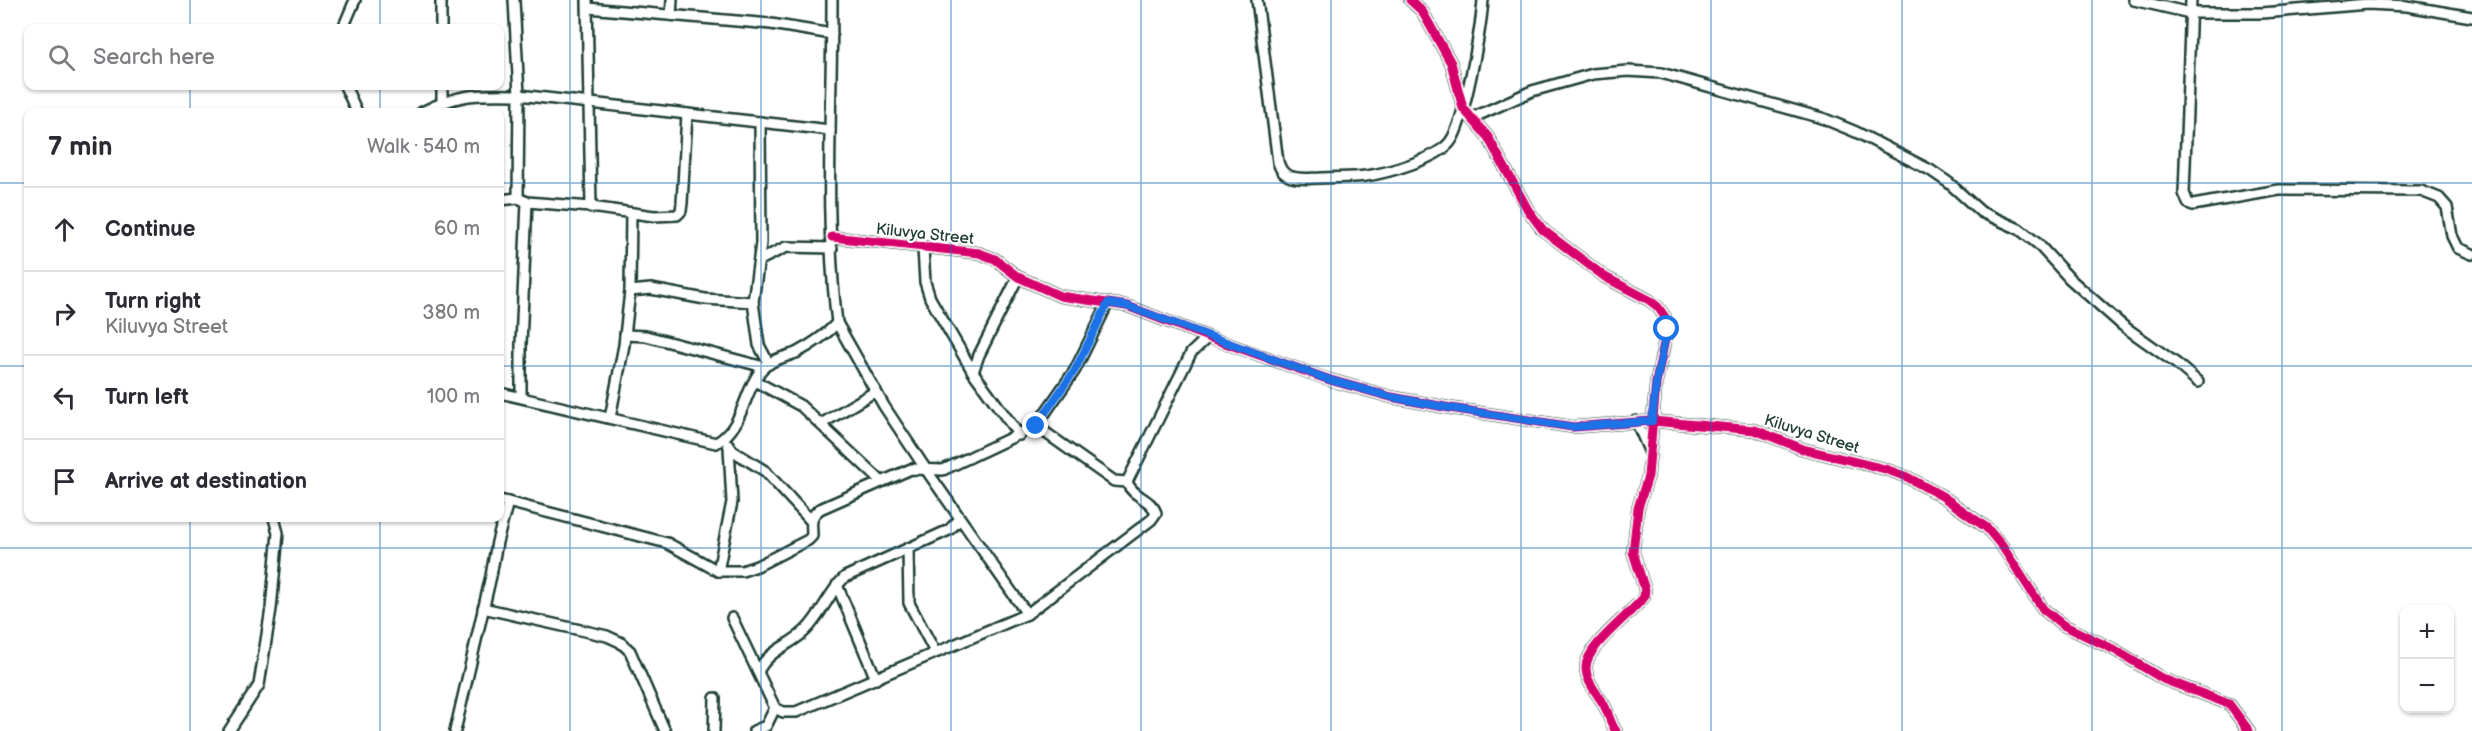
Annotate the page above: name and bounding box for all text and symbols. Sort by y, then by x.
search box [24,24,504,90]
icon: search [45,41,78,74]
text: Search here [93,44,215,71]
text: 7 min [48,132,112,163]
text: Walk · 540 m [367,135,480,159]
icon: ahead [48,213,81,246]
text: Continue [105,216,195,243]
text: 60 m [434,217,480,241]
street label: Kiluvya Street [875,220,975,249]
text: Turn right [105,288,201,315]
icon: right [48,297,81,330]
text: 380 m [422,301,480,325]
text: Kiluvya Street [105,315,228,339]
route start [1653,315,1679,341]
icon: left [48,381,81,414]
text: Turn left [105,384,189,411]
text: 100 m [427,385,480,409]
street label: Kiluvya Street [1762,411,1861,458]
route end [1022,412,1048,438]
icon: arrive [48,465,81,498]
text: Arrive at destination [105,468,307,495]
map controls [2400,605,2454,713]
button: + [2400,605,2454,659]
button: − [2400,659,2454,713]

